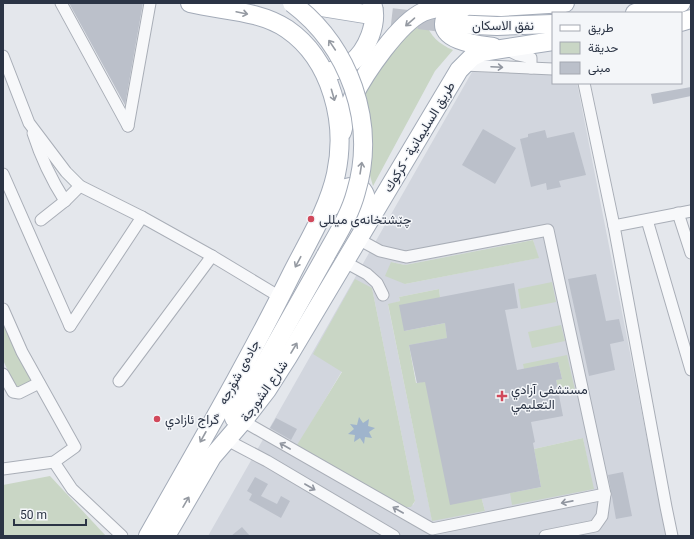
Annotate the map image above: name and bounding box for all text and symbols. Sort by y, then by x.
one-way arrow [235,9,248,17]
legend [552,12,682,84]
one-way arrow [405,17,416,26]
street label: نفق الاسكان [472,18,534,34]
text: طريق [588,21,614,36]
one-way arrow [328,39,336,50]
text: حديقة [588,41,618,55]
text: مبنى [588,61,610,76]
one-way arrow [490,63,503,70]
street label: طريق السليمانية - كركوك [380,79,459,195]
one-way arrow [330,88,337,101]
one-way arrow [357,162,365,175]
place label: چێشتخانەی میللی [319,212,412,229]
marker: چێشتخانەی میللی [306,214,316,224]
one-way arrow [294,255,302,267]
street label: جادەی شۆرجە [215,337,264,407]
one-way arrow [290,342,298,354]
street label: شارع الشورجة [237,357,292,426]
place label: مستشفى آزادي التعليمي [511,382,588,415]
marker: مستشفى آزادي التعليمي [496,390,508,402]
place label: گراج ئازادي [165,412,219,430]
marker: گراج ئازادي [152,414,162,424]
one-way arrow [198,431,206,443]
one-way arrow [279,441,291,449]
one-way arrow [304,483,316,491]
one-way arrow [182,496,190,508]
one-way arrow [561,498,574,506]
scale bar [14,501,86,527]
one-way arrow [392,505,404,513]
text: 50 m [20,508,47,522]

